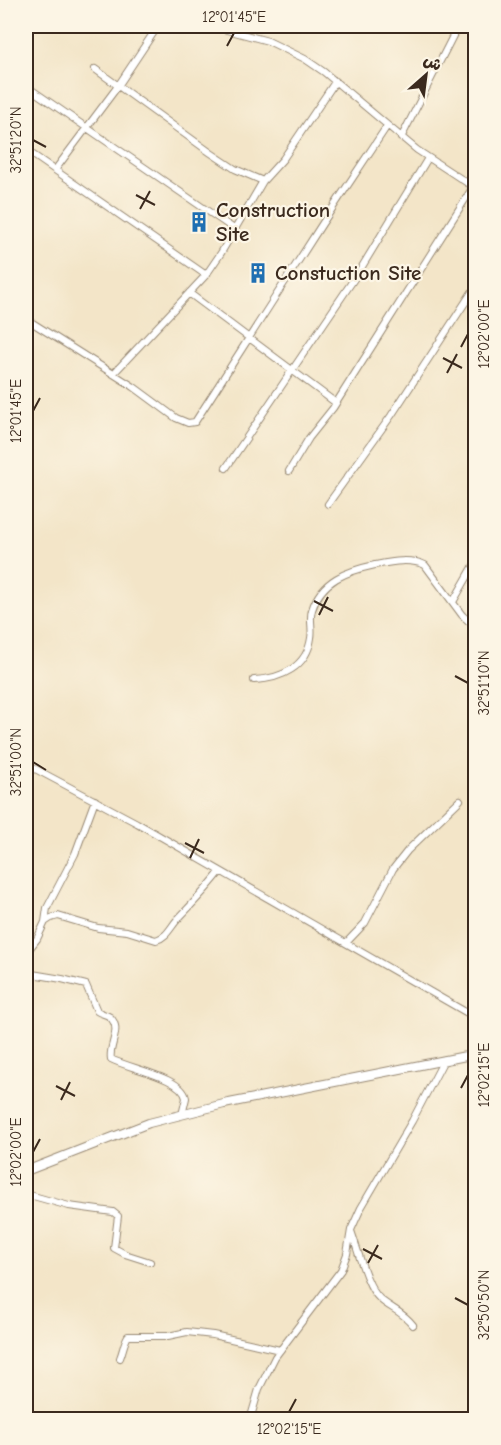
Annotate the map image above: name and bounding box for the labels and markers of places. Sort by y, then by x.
place label: Construction Site [216,198,330,246]
building icon: Construction Site [187,210,211,234]
building icon: Constuction Site [246,261,270,285]
place label: Constuction Site [275,261,421,285]

